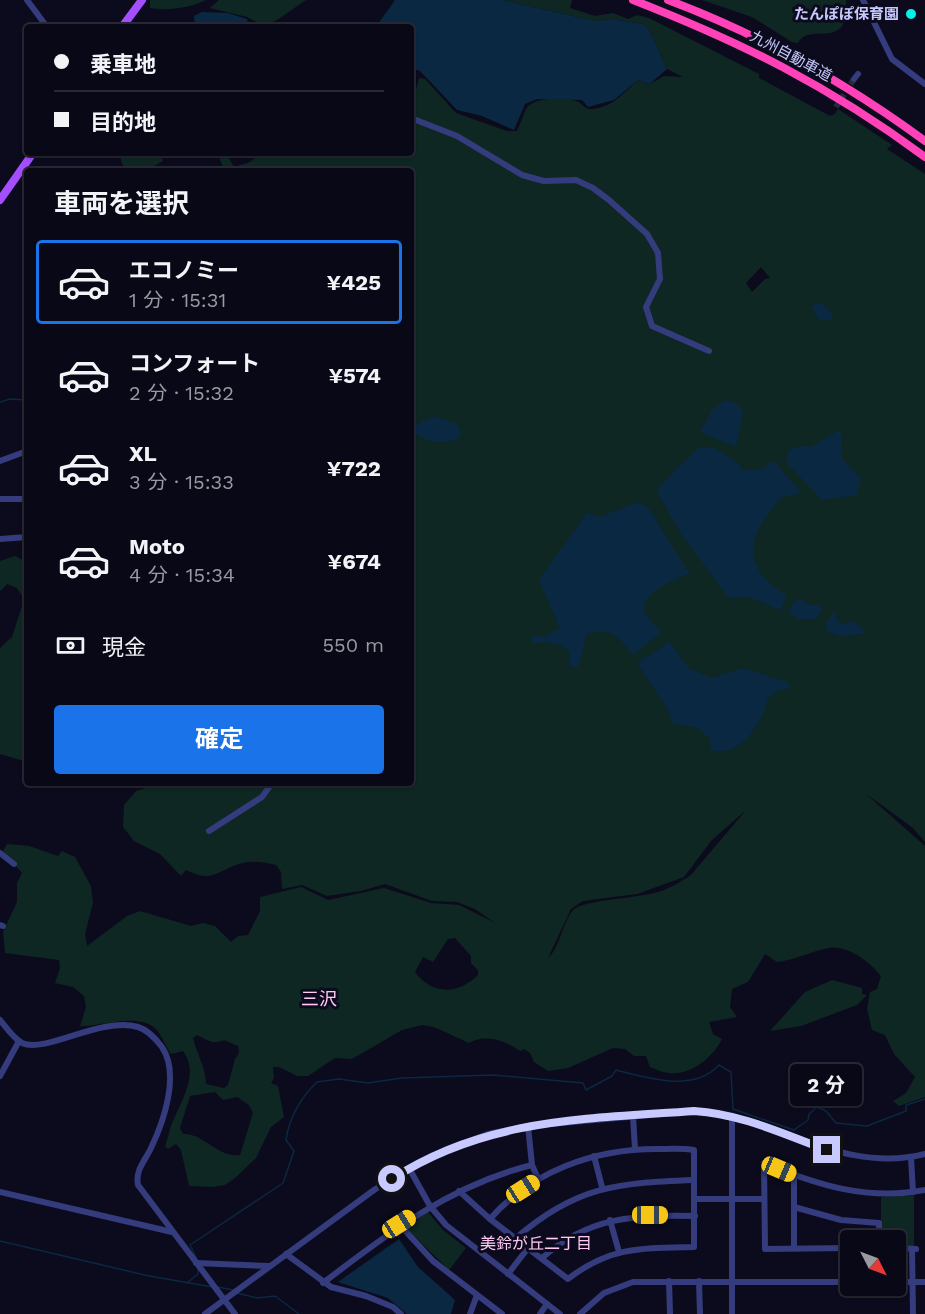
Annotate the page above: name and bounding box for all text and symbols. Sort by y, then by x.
place label: たんぽぽ保育園 [794,5,899,23]
marker: たんぽぽ保育園 [904,7,918,21]
street label: 九州自動車道 [747,27,835,85]
text: 乗車地 [90,52,156,77]
text: 目的地 [90,110,156,135]
text: 車両を選択 [54,188,189,220]
icon: car [57,255,111,309]
text: エコノミー [129,258,239,283]
text: ¥425 [326,270,381,295]
text: 1 分 · 15:31 [129,288,226,312]
icon: car [57,348,111,402]
text: コンフォート [129,351,260,376]
text: ¥574 [328,363,381,388]
text: 2 分 · 15:32 [129,381,234,405]
icon: car [57,441,111,495]
text: XL [129,441,157,466]
text: ¥722 [327,456,381,481]
text: 3 分 · 15:33 [129,470,234,494]
icon: car [57,534,111,588]
text: Moto [129,534,185,559]
text: ¥674 [328,549,381,574]
text: 4 分 · 15:34 [129,563,235,587]
icon: cash [54,629,87,662]
text: 550 m [322,633,384,657]
text: 現金 [102,635,146,660]
button: 確定 [54,705,384,774]
district label: 三沢 [301,988,337,1009]
callout: 2 分 [791,1063,863,1105]
text: 2 分 [807,1073,845,1097]
route end [813,1136,840,1163]
car [759,1154,799,1184]
route start [378,1165,405,1192]
car [503,1172,543,1206]
car [632,1206,668,1224]
car [379,1207,419,1241]
north arrow [840,1230,906,1296]
map controls [840,1230,906,1296]
district label: 美鈴が丘二丁目 [480,1234,592,1253]

